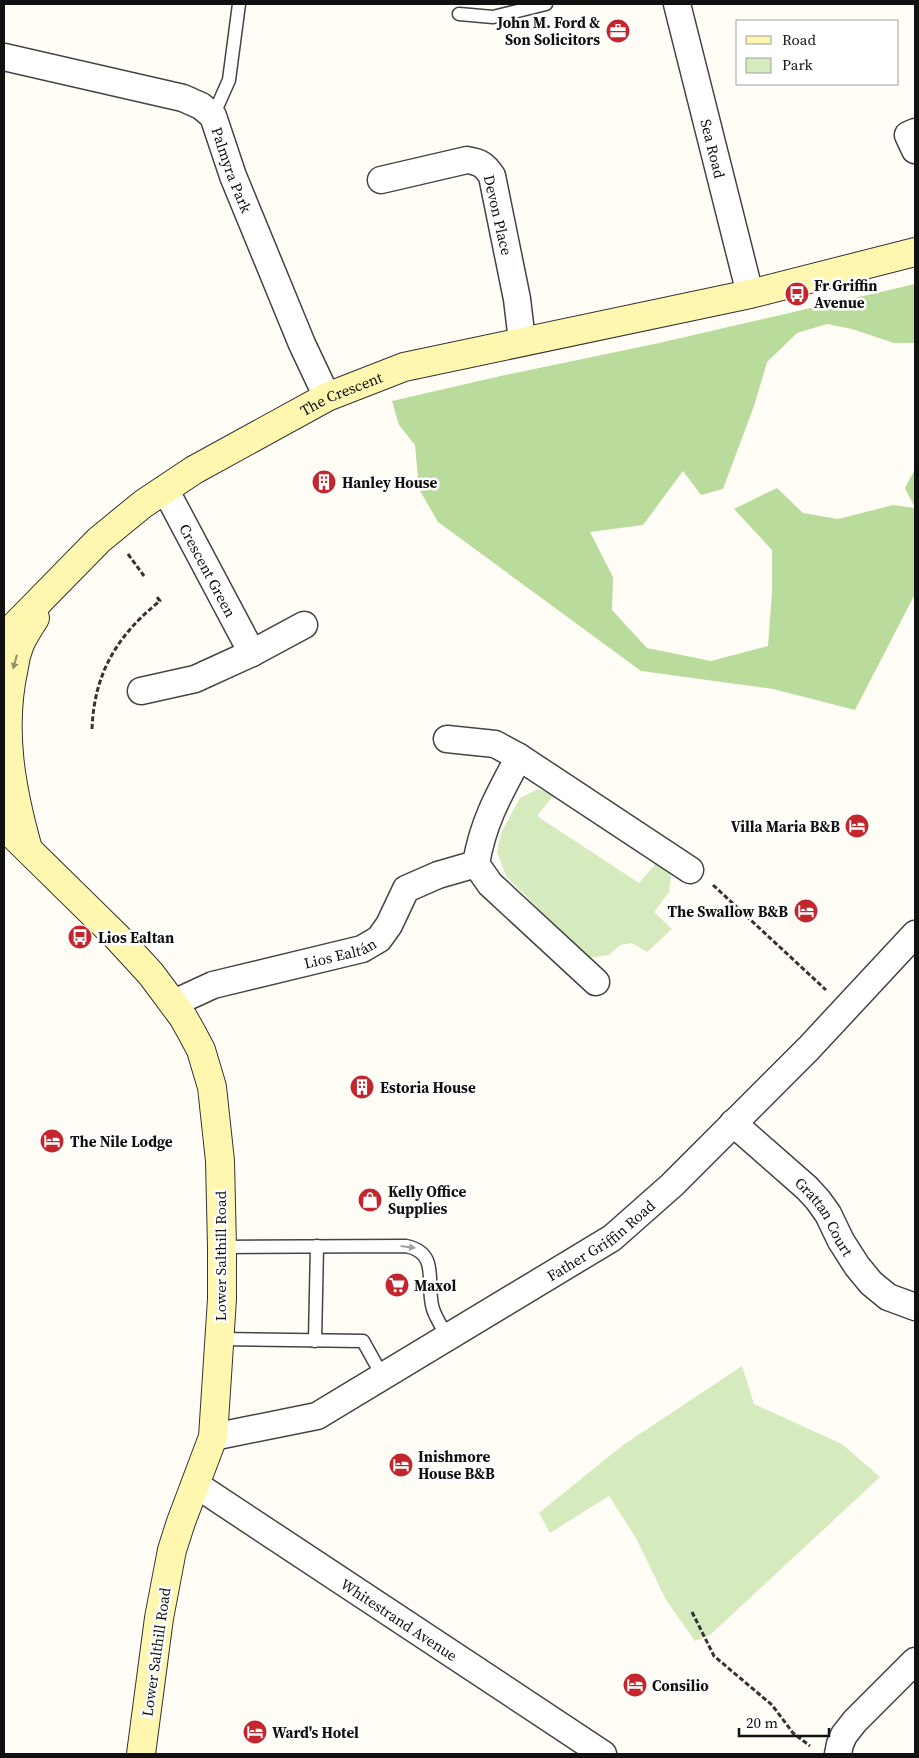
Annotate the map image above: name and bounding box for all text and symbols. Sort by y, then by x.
place label: John M. Ford & Son Solicitors [496,12,600,50]
office icon: John M. Ford & Son Solicitors [605,18,631,44]
legend [736,20,899,85]
text: Road [782,29,816,50]
text: Park [782,54,814,75]
street label: Sea Road [696,117,731,181]
street label: Palmyra Park [207,124,258,217]
street label: Devon Place [479,173,518,258]
place label: Fr Griffin Avenue [814,275,878,313]
bus stop icon: Fr Griffin Avenue [784,281,810,307]
street label: The Crescent [296,366,385,420]
building icon: Hanley House [311,469,337,495]
place label: Hanley House [342,472,438,493]
street label: Crescent Green [175,520,242,621]
one-way arrow [10,655,18,670]
hotel icon: Villa Maria B&B [844,813,870,839]
place label: Villa Maria B&B [731,816,840,837]
hotel icon: The Swallow B&B [793,898,819,924]
place label: The Swallow B&B [668,901,788,922]
bus stop icon: Lios Ealtan [67,924,93,950]
place label: Lios Ealtan [98,927,174,948]
street label: Lios Ealtán [302,932,380,973]
building icon: Estoria House [349,1074,375,1100]
place label: Estoria House [380,1077,476,1098]
hotel icon: The Nile Lodge [39,1128,65,1154]
place label: The Nile Lodge [70,1131,173,1152]
street label: Grattan Court [791,1172,859,1260]
place label: Kelly Office Supplies [388,1181,466,1219]
shop icon: Kelly Office Supplies [357,1187,383,1213]
street label: Lower Salthill Road [210,1190,231,1321]
street label: Father Griffin Road [542,1194,659,1286]
one-way arrow [400,1243,416,1251]
supermarket icon: Maxol [384,1272,410,1298]
place label: Maxol [414,1275,457,1296]
place label: Inishmore House B&B [418,1446,495,1484]
hotel icon: Inishmore House B&B [388,1452,414,1478]
street label: Whitestrand Avenue [337,1573,462,1666]
street label: Lower Salthill Road [137,1585,176,1718]
hotel icon: Consilio [622,1672,648,1698]
place label: Consilio [652,1675,709,1696]
scale bar [739,1706,829,1738]
text: 20 m [746,1712,778,1733]
hotel icon: Ward's Hotel [242,1719,268,1745]
place label: Ward's Hotel [272,1722,359,1743]

